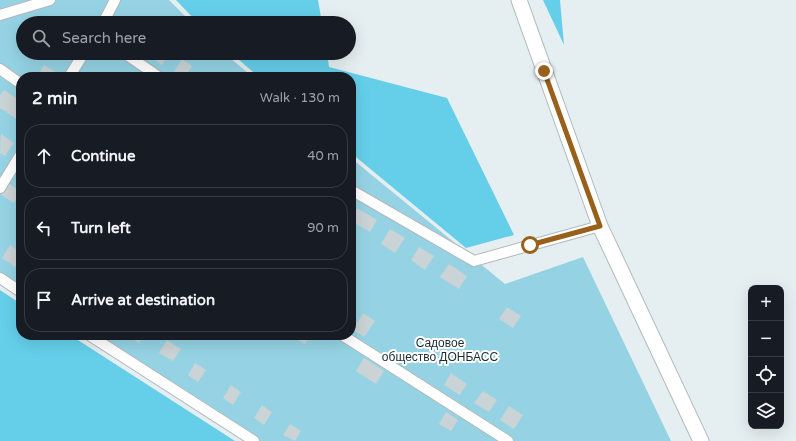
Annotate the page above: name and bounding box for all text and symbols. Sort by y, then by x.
search box [16,16,356,60]
icon: search [30,27,52,49]
text: Search here [62,29,146,47]
route end [535,62,553,80]
text: 2 min [32,88,77,109]
text: Walk · 130 m [260,90,340,106]
icon: ahead [33,145,55,167]
text: Continue [71,147,135,165]
text: 40 m [307,148,339,164]
icon: left [33,217,55,239]
text: Turn left [71,219,131,237]
text: 90 m [307,220,339,236]
route start [521,236,539,254]
map controls [748,285,784,429]
button: + [748,285,784,321]
icon: arrive [33,289,55,311]
text: Arrive at destination [71,291,215,309]
button: − [748,321,784,357]
park label: Садовое общество ДОНБАСС [382,336,498,364]
button: locate [748,357,784,393]
button: layers [748,393,784,429]

